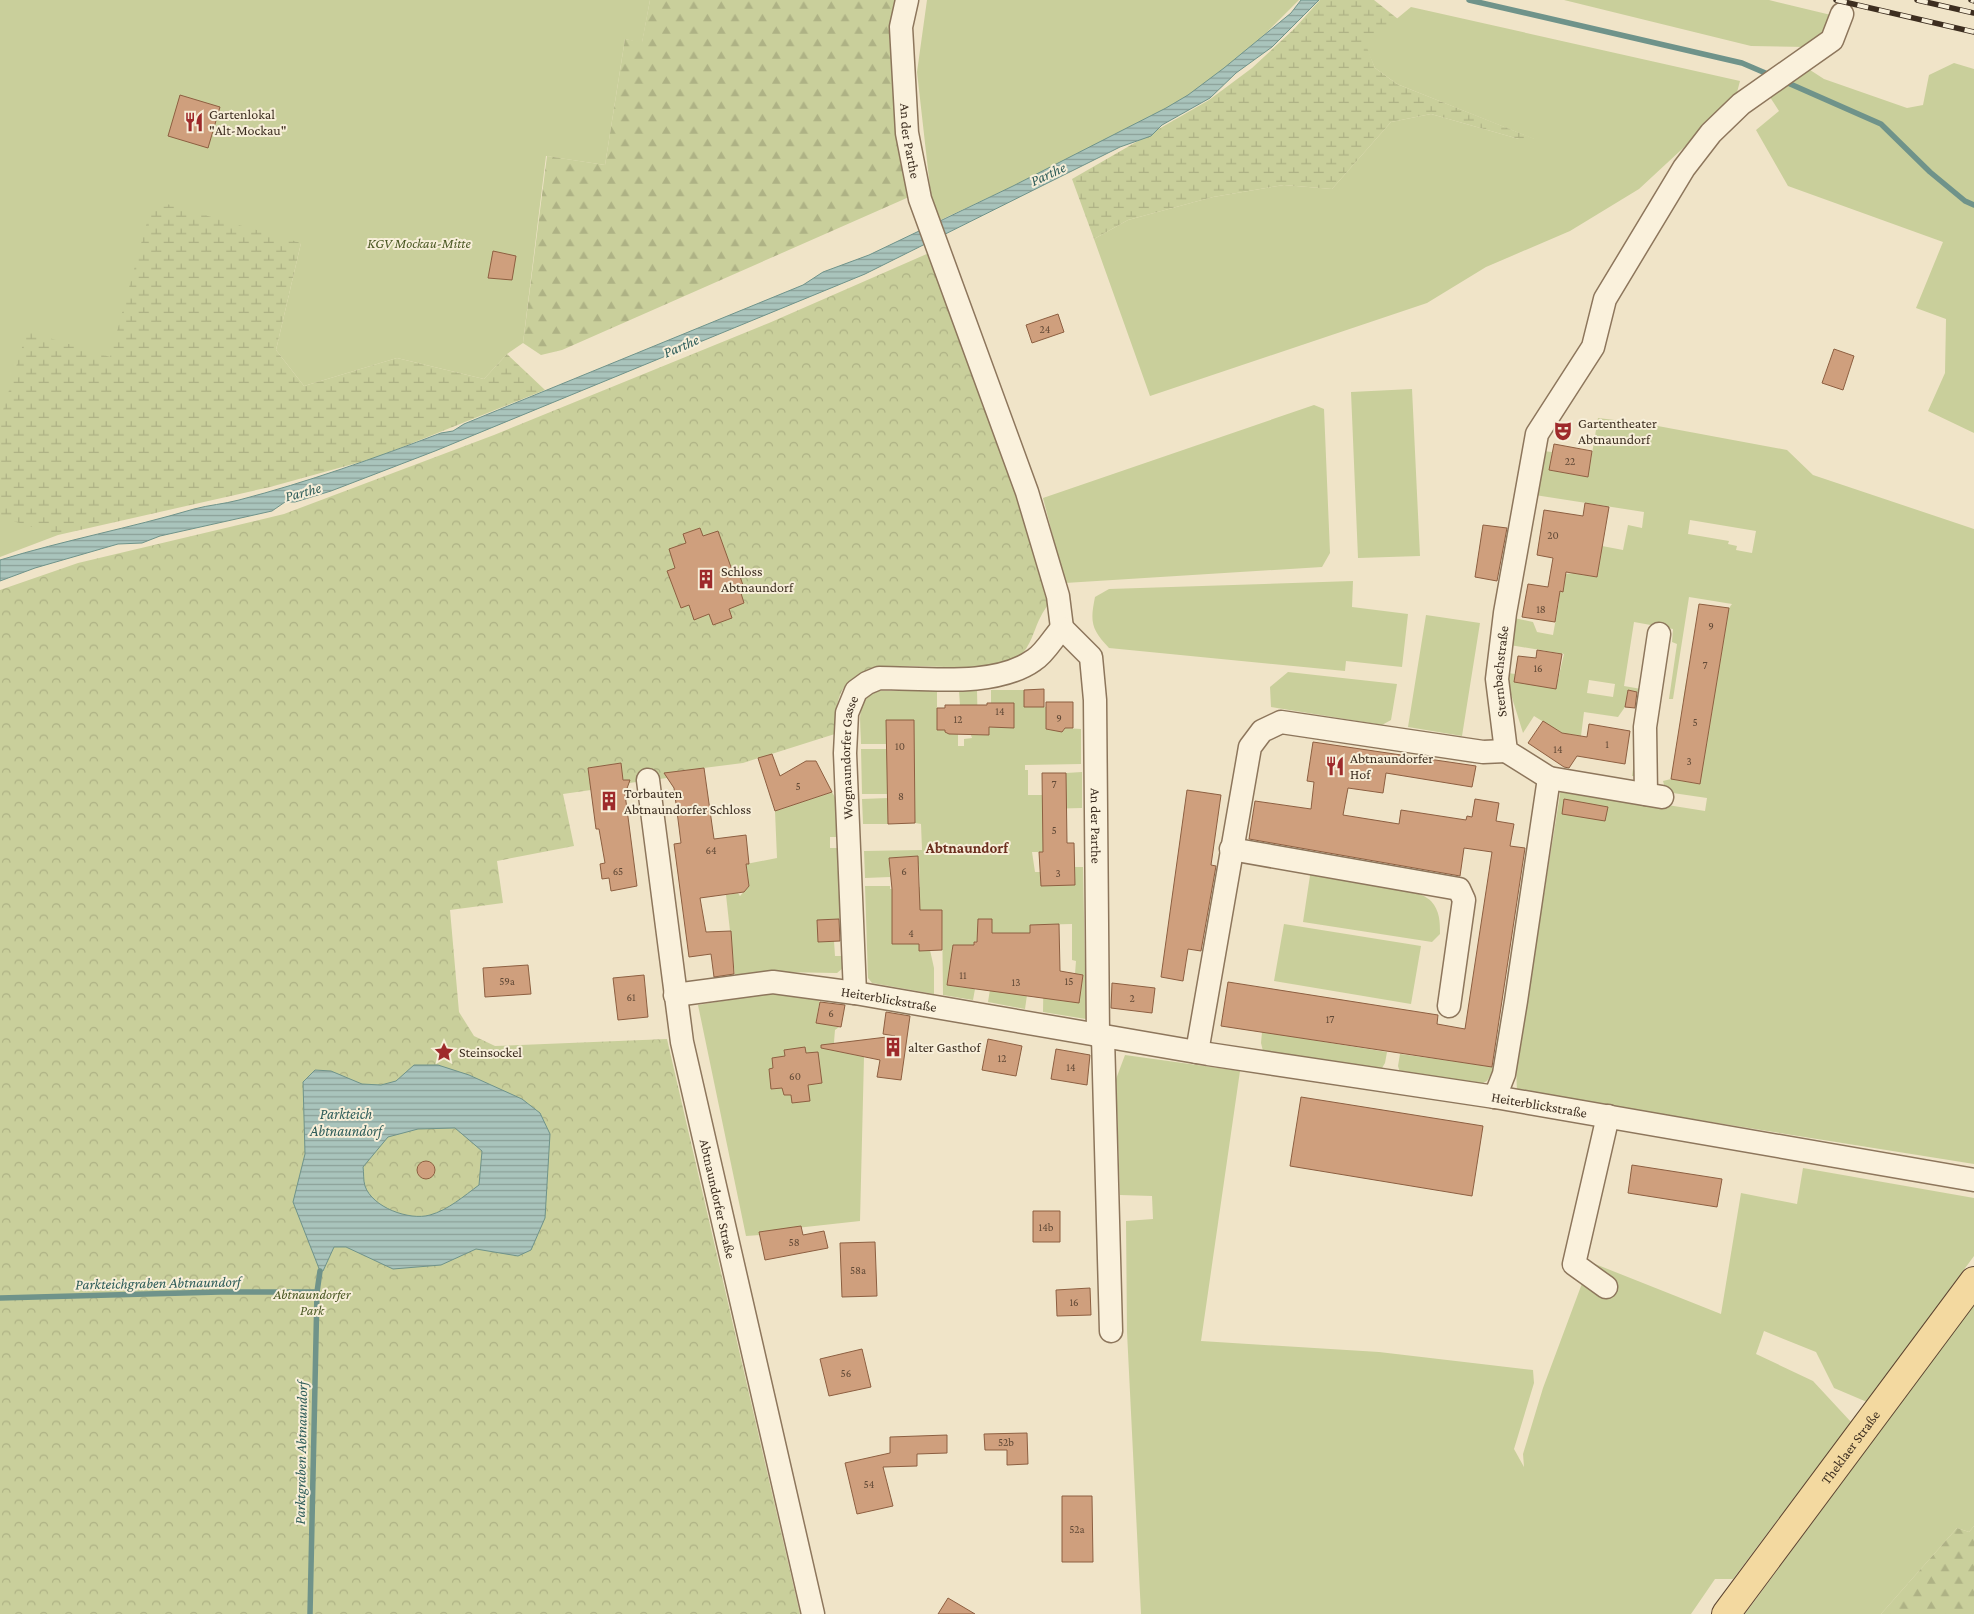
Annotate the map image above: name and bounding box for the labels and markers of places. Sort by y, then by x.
place label: Gartenlokal "Alt-Mockau" [209,106,287,138]
restaurant icon: Gartenlokal "Alt-Mockau" [183,111,205,133]
place label: Gartentheater Abtnaundorf [1578,415,1657,447]
theatre icon: Gartentheater Abtnaundorf [1552,420,1574,442]
place label: Schloss Abtnaundorf [721,563,794,595]
building icon: Schloss Abtnaundorf [695,568,717,590]
place label: Abtnaundorfer Hof [1350,750,1433,782]
restaurant icon: Abtnaundorfer Hof [1324,755,1346,777]
place label: Torbauten Abtnaundorfer Schloss [624,785,751,817]
building icon: Torbauten Abtnaundorfer Schloss [598,790,620,812]
building icon: alter Gasthof [882,1036,904,1058]
place label: alter Gasthof [908,1039,981,1055]
place icon: Steinsockel [433,1041,455,1063]
place label: Steinsockel [459,1044,522,1060]

